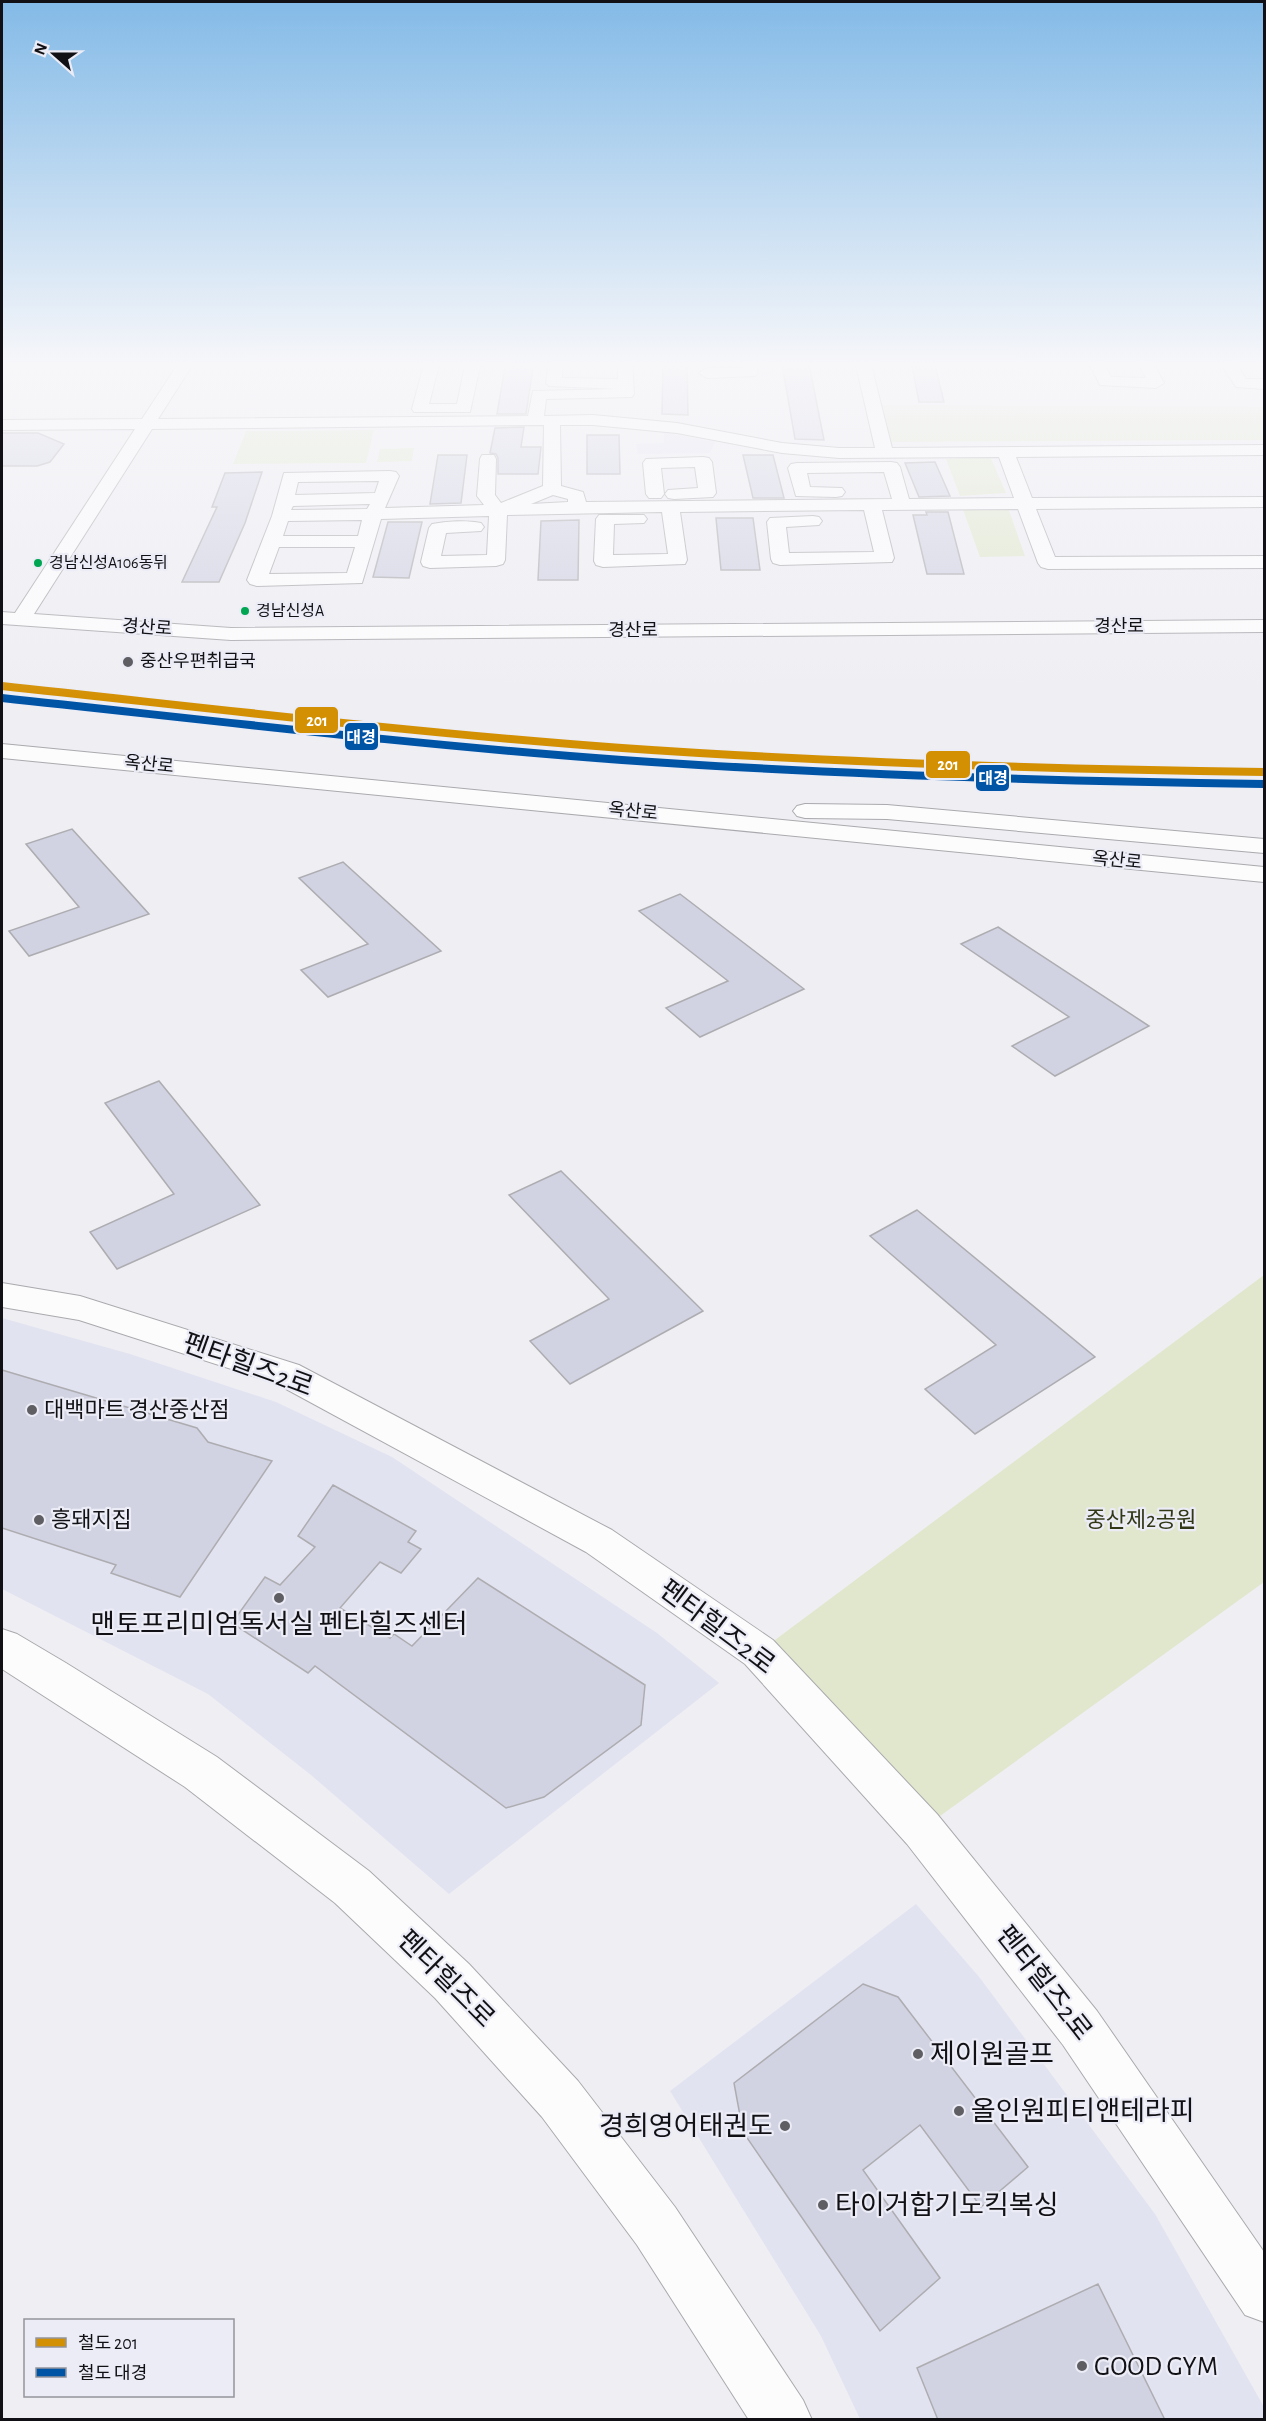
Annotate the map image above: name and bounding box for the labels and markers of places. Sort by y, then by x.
place label: 경남신성A106동뒤 [49,555,168,571]
marker: 경남신성A106동뒤 [32,557,44,569]
place label: 경남신성A [256,603,324,619]
marker: 경남신성A [239,605,251,617]
place label: 중산우편취급국 [140,651,256,671]
marker: 중산우편취급국 [121,655,135,669]
place label: 대백마트 경산중산점 [44,1398,230,1421]
marker: 대백마트 경산중산점 [25,1403,39,1417]
place label: 흥돼지집 [51,1508,132,1531]
marker: 흥돼지집 [32,1513,46,1527]
marker: 맨토프리미엄독서실 펜타힐즈센터 [272,1591,286,1605]
place label: 맨토프리미엄독서실 펜타힐즈센터 [90,1610,468,1638]
place label: 제이원골프 [930,2040,1054,2068]
marker: 제이원골프 [911,2047,925,2061]
place label: 올인원피티앤테라피 [971,2097,1195,2125]
marker: 올인원피티앤테라피 [952,2104,966,2118]
place label: 경희영어태권도 [599,2112,773,2140]
marker: 경희영어태권도 [778,2119,792,2133]
place label: 타이거합기도킥복싱 [835,2191,1059,2219]
marker: 타이거합기도킥복싱 [816,2198,830,2212]
place label: GOOD GYM [1094,2353,1218,2380]
marker: GOOD GYM [1075,2359,1089,2373]

